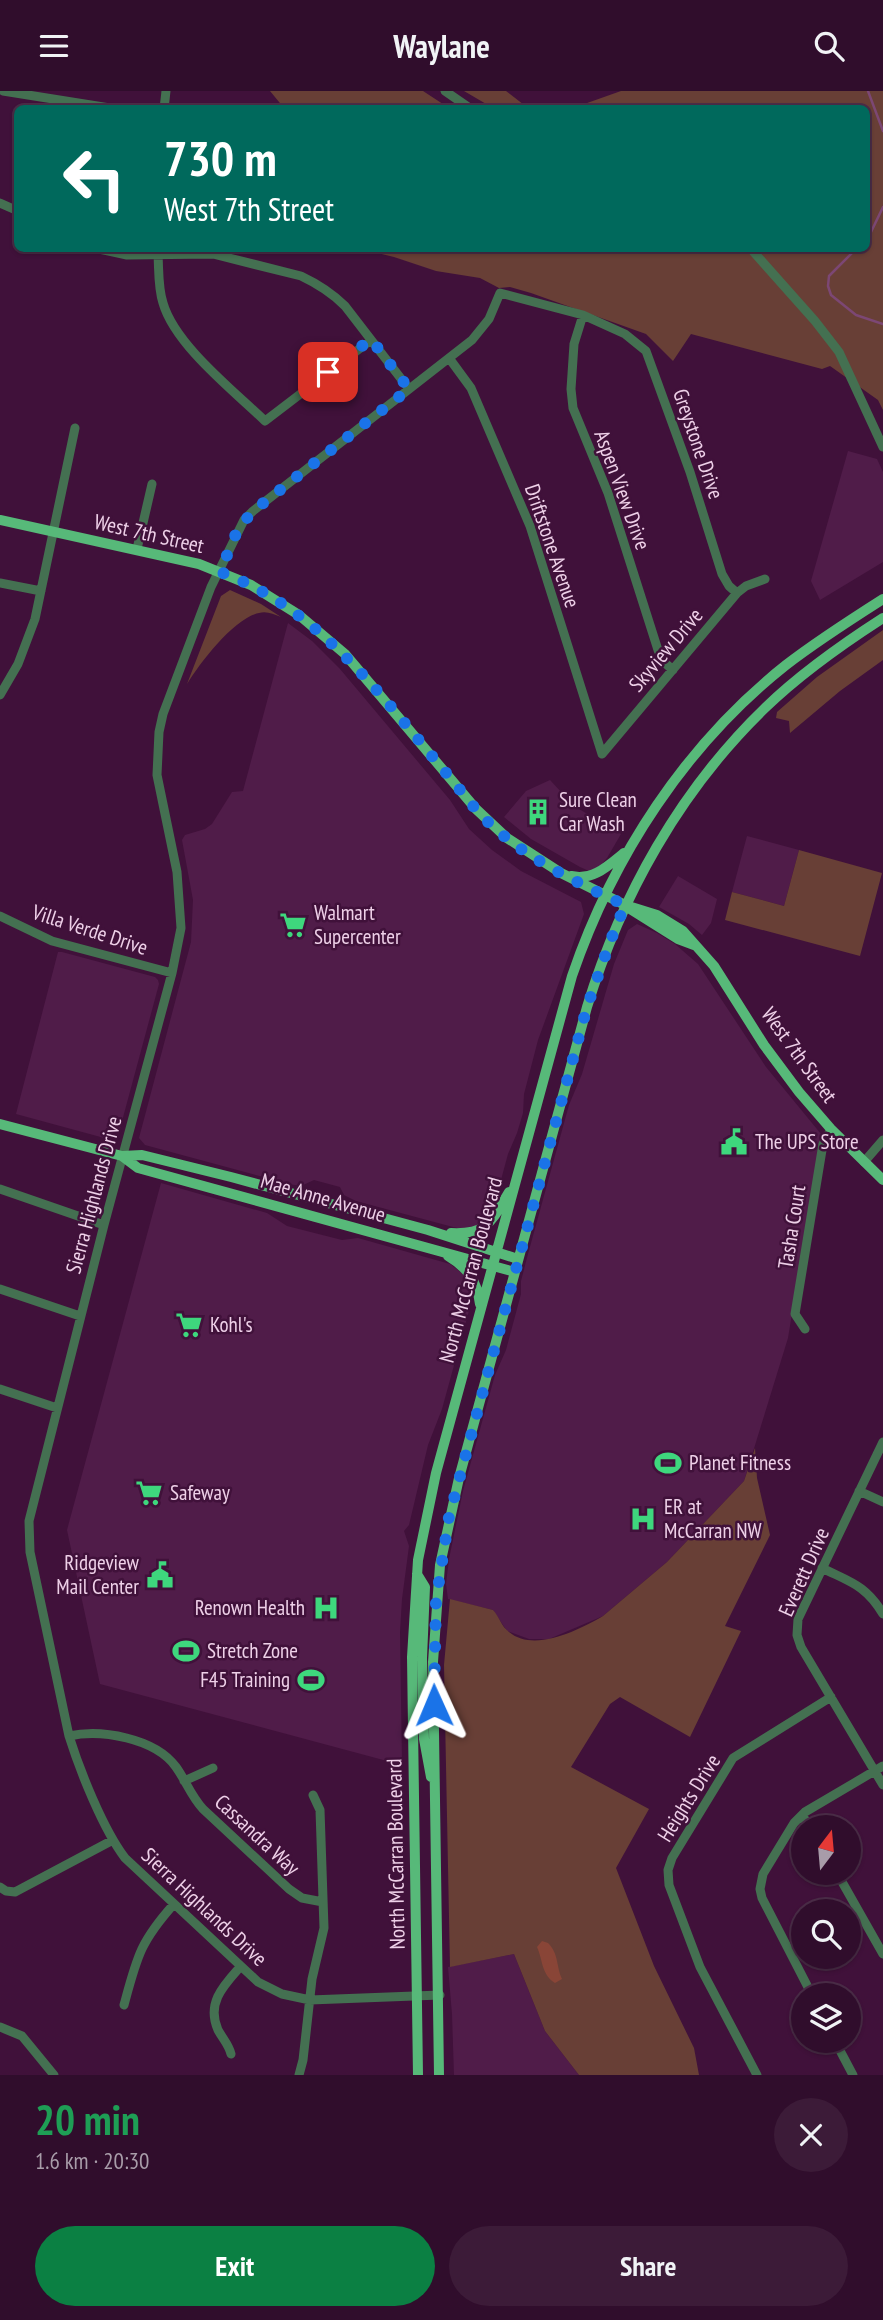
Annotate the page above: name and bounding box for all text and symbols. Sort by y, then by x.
text: Waylane [393,25,490,67]
icon: menu [35,27,73,65]
icon: search [810,27,848,65]
text: 730 m [164,126,277,190]
icon: left [49,133,140,224]
text: West 7th Street [164,188,334,230]
pin [298,342,358,402]
icon: arrive [309,353,347,391]
street label: Greystone Drive [667,385,730,502]
street label: Aspen View Drive [588,426,657,553]
street label: Driftstone Avenue [519,480,586,611]
street label: West 7th Street [92,508,207,559]
street label: Skyview Drive [623,602,708,697]
place label: Sure Clean Car Wash [559,786,637,837]
building icon: Sure Clean Car Wash [523,797,553,827]
street label: Villa Verde Drive [28,898,151,961]
place label: Walmart Supercenter [314,899,401,950]
supermarket icon: Walmart Supercenter [278,910,308,940]
street label: West 7th Street [756,1002,843,1108]
street label: Sierra Highlands Drive [60,1113,128,1277]
public building icon: The UPS Store [719,1127,749,1157]
place label: The UPS Store [755,1128,859,1155]
street label: Mae Anne Avenue [258,1167,389,1228]
street label: North McCarran Boulevard [433,1174,508,1366]
street label: Tasha Court [772,1183,811,1271]
supermarket icon: Kohl's [174,1310,204,1340]
place label: Kohl's [210,1311,253,1338]
sports icon: Planet Fitness [653,1448,683,1478]
place label: Planet Fitness [689,1449,791,1476]
supermarket icon: Safeway [134,1478,164,1508]
place label: Safeway [170,1479,230,1506]
place label: ER at McCarran NW [664,1493,762,1544]
hospital icon: ER at McCarran NW [628,1504,658,1534]
street label: Everett Drive [772,1523,835,1620]
place label: Ridgeview Mail Center [56,1549,140,1600]
public building icon: Ridgeview Mail Center [145,1560,175,1590]
hospital icon: Renown Health [311,1593,341,1623]
place label: Renown Health [195,1594,305,1621]
sports icon: Stretch Zone [171,1636,201,1666]
place label: Stretch Zone [207,1637,298,1664]
sports icon: F45 Training [296,1665,326,1695]
place label: F45 Training [200,1666,290,1693]
position arrow [397,1668,471,1742]
street label: Heights Drive [651,1749,726,1847]
street label: North McCarran Boulevard [380,1758,411,1950]
street label: Cassandra Way [209,1788,306,1881]
north arrow [791,1815,861,1885]
map controls [791,1815,861,2053]
street label: Sierra Highlands Drive [136,1842,273,1972]
button: search [791,1899,861,1969]
button: layers [791,1983,861,2053]
text: 20 min [35,2092,140,2147]
button: close [774,2098,848,2172]
text: 1.6 km · 20:30 [35,2146,149,2175]
button: Exit [35,2226,435,2306]
button: Share [449,2226,848,2306]

